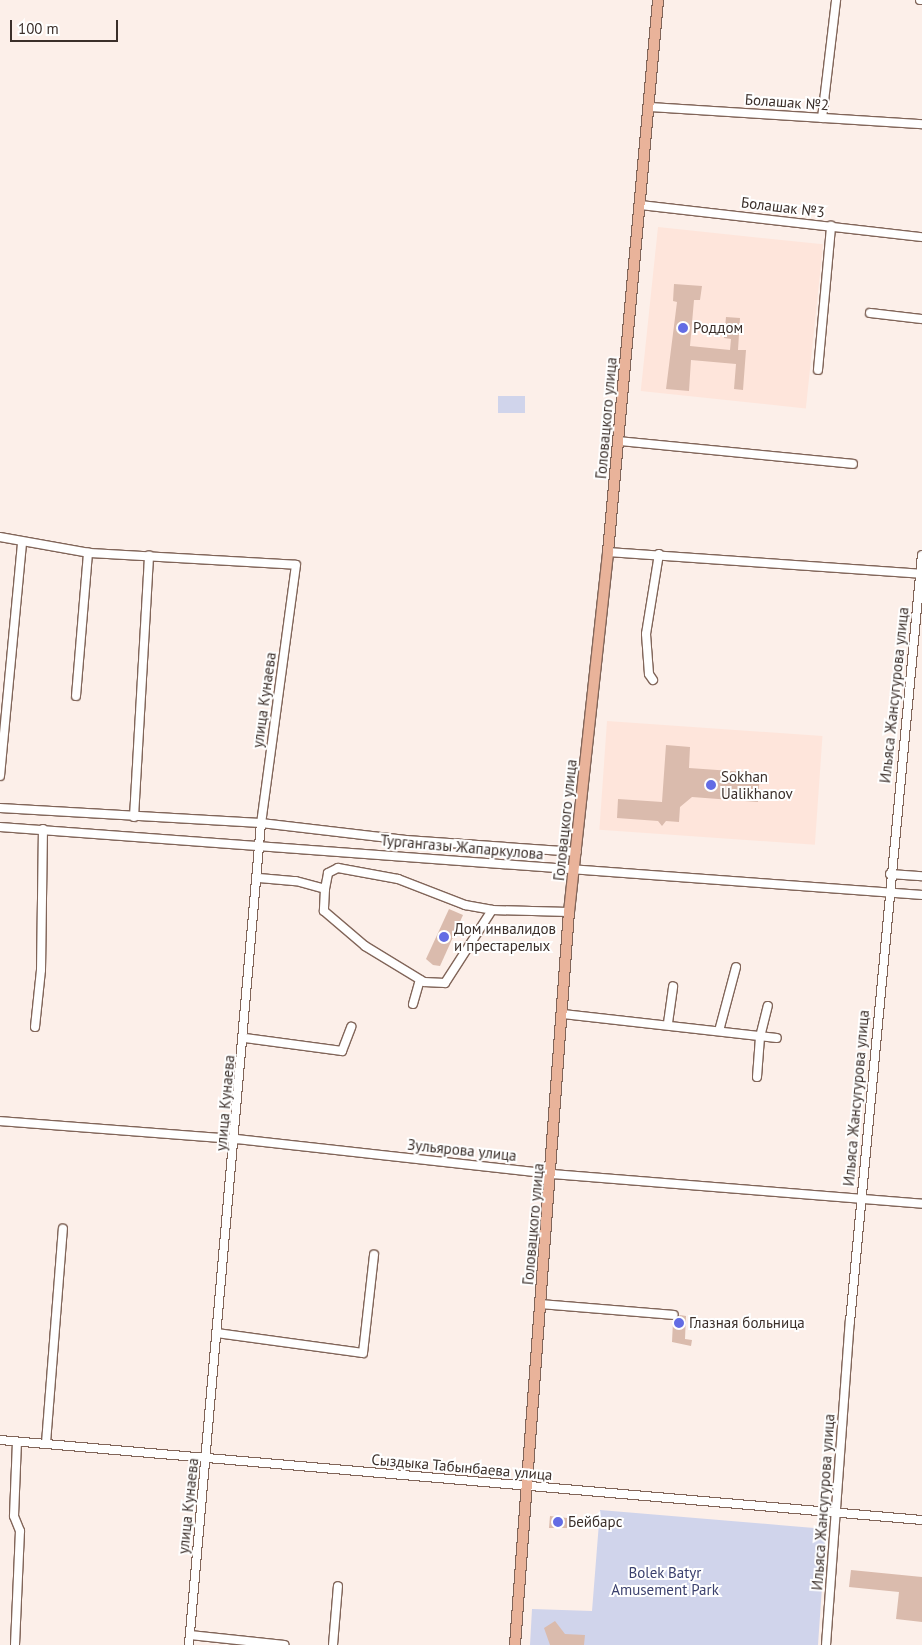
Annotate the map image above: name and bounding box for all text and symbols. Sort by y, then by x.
scale bar [12,10,120,42]
text: 100 m [18,19,59,38]
street label: Болашак №2 [744,90,830,114]
street label: Болашак №3 [740,193,826,221]
place label: Роддом [693,319,743,337]
marker: Роддом [677,322,689,334]
street label: Головацкого улица [592,356,620,480]
street label: Ильяса Жансугурова улица [876,606,912,784]
street label: улица Кунаева [248,651,280,749]
street label: Головацкого улица [550,758,580,882]
place label: Sokhan Ualikhanov [721,767,793,802]
marker: Sokhan Ualikhanov [705,779,717,791]
street label: Тургангазы Жапаркулова [380,831,544,863]
place label: Дом инвалидов и престарелых [454,919,556,954]
marker: Дом инвалидов и престарелых [438,931,450,943]
street label: Ильяса Жансугурова улица [839,1009,873,1187]
street label: улица Кунаева [212,1054,238,1152]
street label: Зульярова улица [406,1135,518,1165]
street label: Головацкого улица [519,1162,547,1286]
place label: Глазная больница [689,1314,805,1332]
marker: Глазная больница [673,1317,685,1329]
street label: Ильяса Жансугурова улица [808,1413,838,1591]
street label: Сыздыка Табынбаева улица [371,1450,553,1484]
street label: улица Кунаева [174,1457,202,1555]
place label: Бейбарс [568,1513,622,1531]
marker: Бейбарс [552,1516,564,1528]
park label: Bolek Batyr Amusement Park [611,1563,719,1598]

